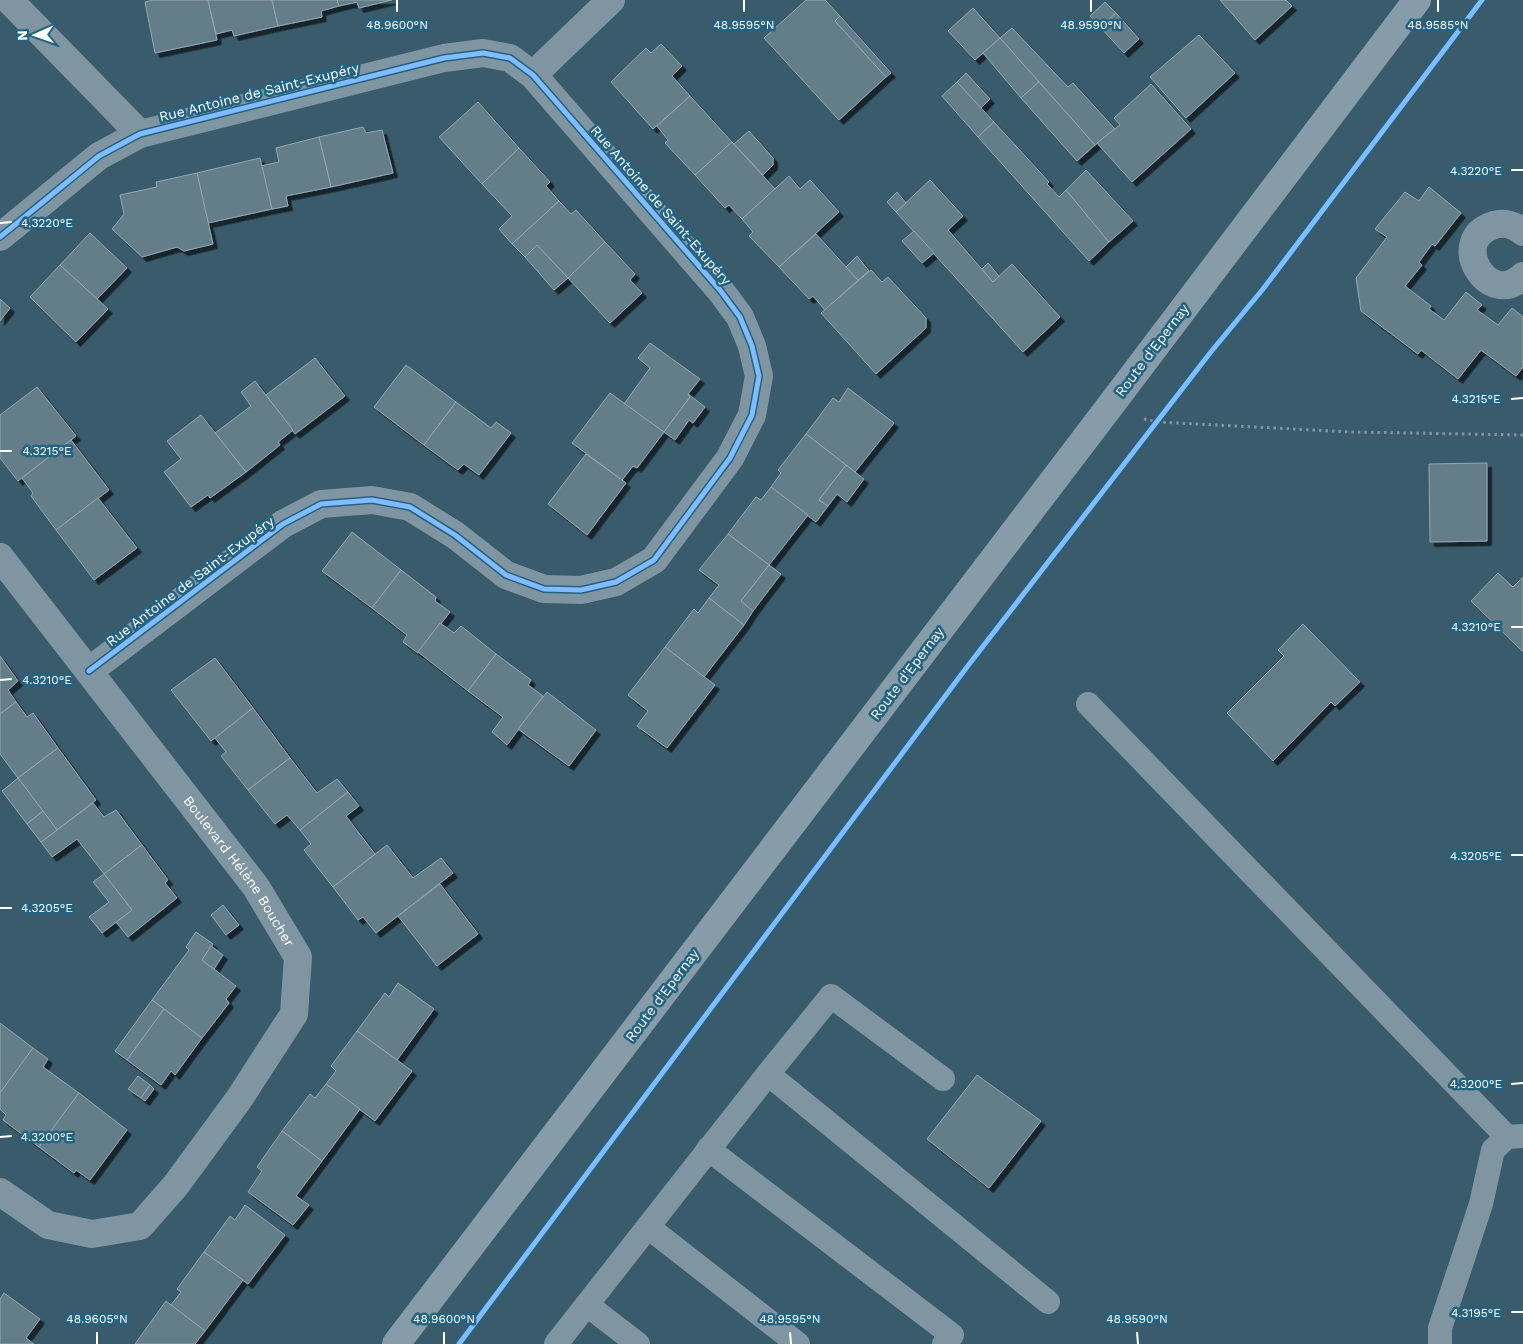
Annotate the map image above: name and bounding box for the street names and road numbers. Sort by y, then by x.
street label: Rue Antoine de Saint-Exupéry [157,59,362,125]
street label: Rue Antoine de Saint-Exupéry [587,122,735,288]
street label: Route d'Epernay [1112,300,1192,399]
street label: Rue Antoine de Saint-Exupéry [103,512,278,649]
street label: Route d'Epernay [867,623,947,722]
street label: Boulevard Hélène Boucher [180,793,298,950]
street label: Route d'Epernay [622,945,702,1044]

